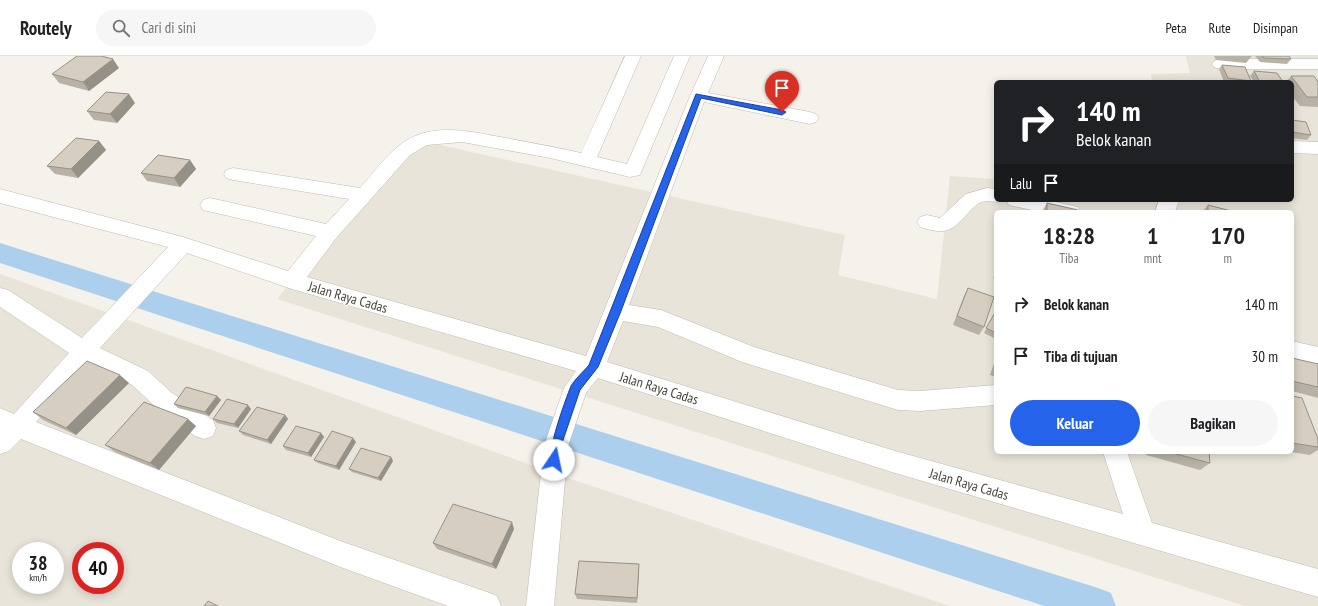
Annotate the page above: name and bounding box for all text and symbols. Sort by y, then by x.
search box [96,10,376,46]
text: Routely [20,16,72,40]
icon: search [110,17,132,39]
text: Cari di sini [142,18,196,37]
text: Peta [1165,19,1187,37]
text: Rute [1209,19,1231,37]
text: Disimpan [1253,19,1298,37]
pin [765,71,799,112]
icon: arrive [771,77,793,99]
text: 140 m [1076,92,1140,129]
icon: right [1010,96,1062,148]
text: Belok kanan [1076,128,1151,151]
icon: arrive [1040,172,1062,194]
text: Lalu [1010,174,1032,193]
text: 18:28 [1043,220,1095,251]
text: 1 [1147,220,1158,251]
text: 170 [1211,220,1245,251]
text: Tiba [1059,250,1079,267]
text: mnt [1144,250,1162,267]
text: m [1224,250,1232,267]
street label: Jalan Raya Cadas [305,277,390,317]
icon: right [1010,293,1032,315]
text: Belok kanan [1044,295,1109,314]
text: 140 m [1245,295,1278,314]
icon: arrive [1010,345,1032,367]
text: Tiba di tujuan [1044,347,1118,366]
text: 30 m [1252,347,1278,366]
street label: Jalan Raya Cadas [617,367,701,409]
button: Keluar [1010,400,1140,446]
button: Bagikan [1148,400,1278,446]
position arrow [533,439,575,481]
street label: Jalan Raya Cadas [926,464,1011,504]
speed limit sign: 40 [72,542,124,594]
text: 38 [28,550,48,576]
text: km/h [29,571,47,584]

